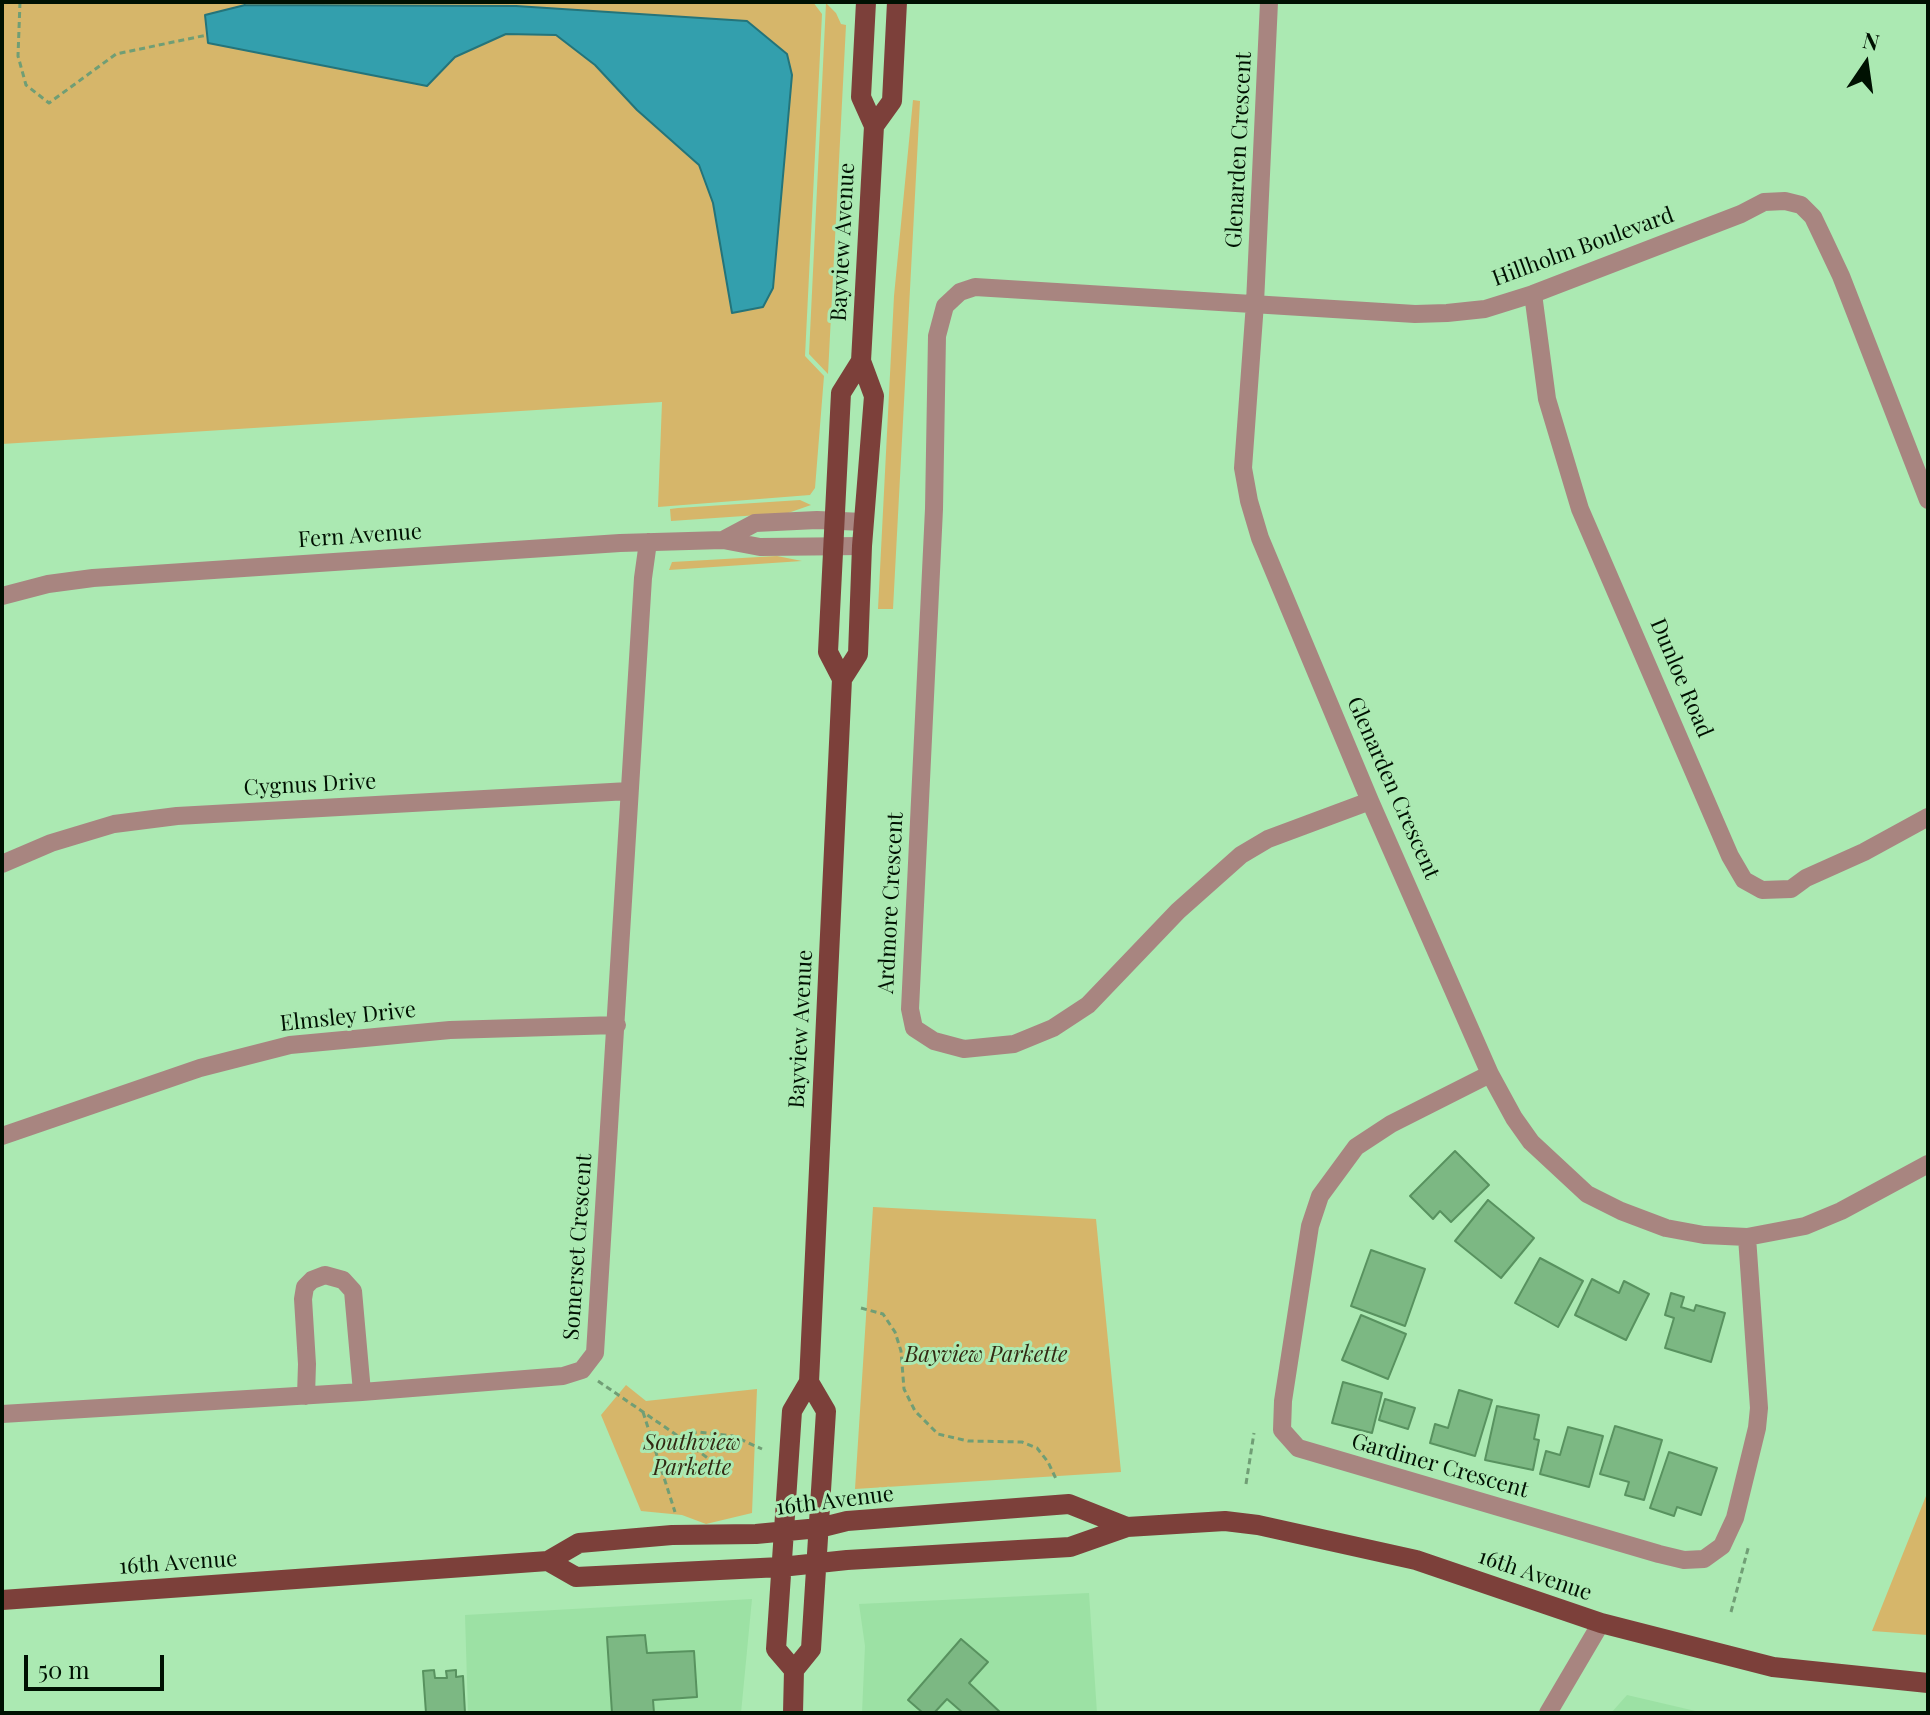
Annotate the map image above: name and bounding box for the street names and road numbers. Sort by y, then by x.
street label: Glenarden Crescent [1221,51,1257,249]
street label: Bayview Avenue [826,162,860,322]
street label: Hillholm Boulevard [1489,202,1677,292]
street label: Fern Avenue [297,519,423,553]
street label: Dunloe Road [1644,615,1718,741]
street label: Glenarden Crescent [1341,693,1445,883]
street label: Cygnus Drive [243,768,377,802]
street label: Ardmore Crescent [873,812,909,994]
street label: Bayview Avenue [784,949,818,1109]
street label: Elmsley Drive [279,997,417,1037]
street label: Somerset Crescent [558,1153,598,1341]
street label: Gardiner Crescent [1349,1428,1531,1504]
street label: 16th Avenue [775,1481,895,1521]
street label: 16th Avenue [1475,1543,1595,1607]
street label: 16th Avenue [118,1546,238,1580]

